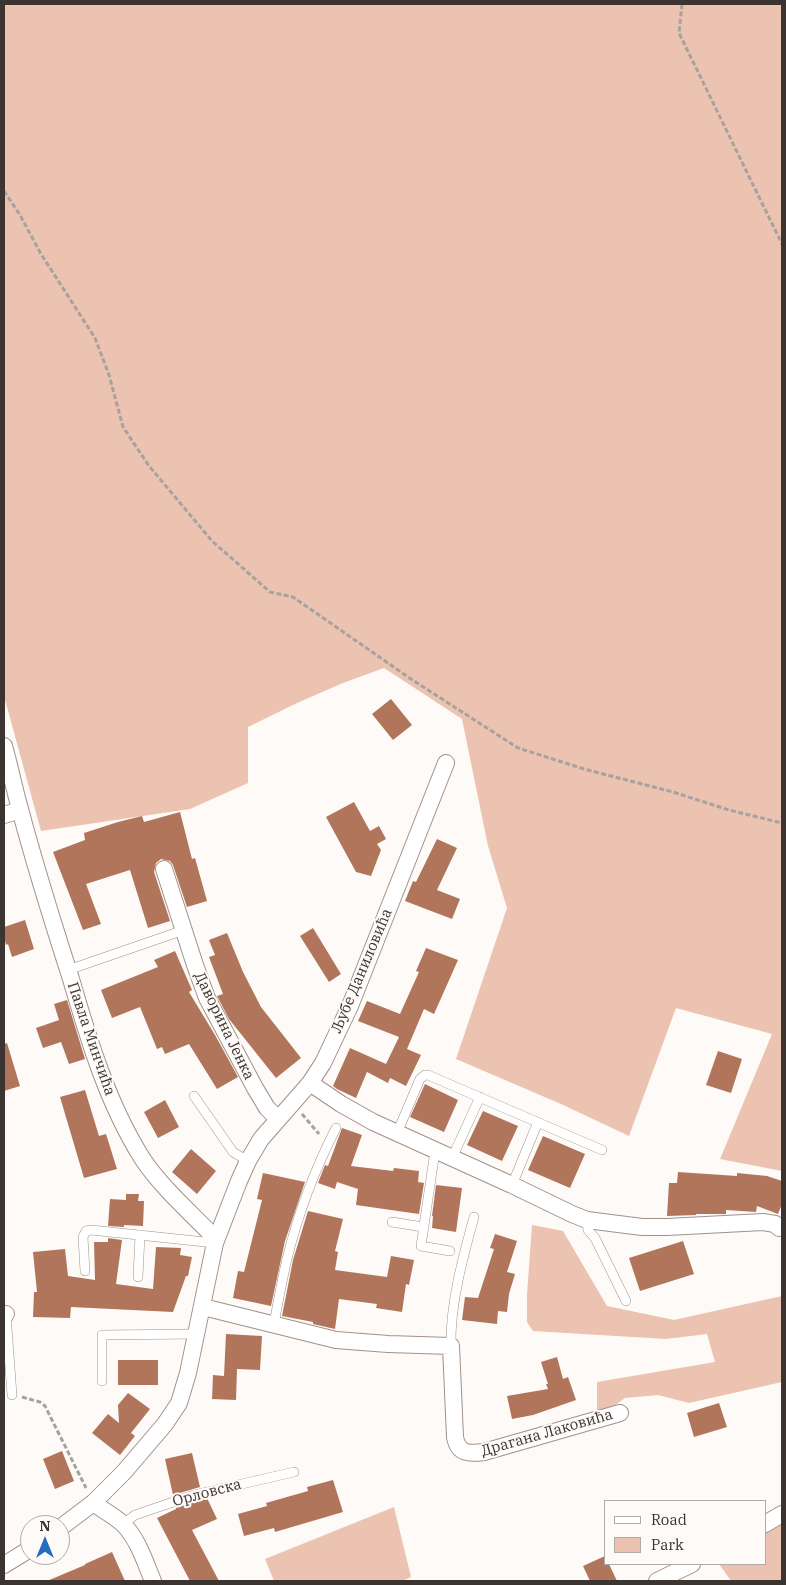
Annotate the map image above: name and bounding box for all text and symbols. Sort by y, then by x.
street label: Љубе Даниловића [328,906,396,1036]
street label: Даворина Јенка [190,969,258,1083]
street label: Павла Минчића [63,980,119,1098]
street label: Драгана Лаковића [479,1406,615,1460]
street label: Орловска [171,1475,243,1511]
legend [604,1500,766,1565]
text: Road [651,1510,687,1529]
north arrow [20,1515,70,1565]
text: N [39,1517,51,1535]
text: Park [651,1535,684,1554]

